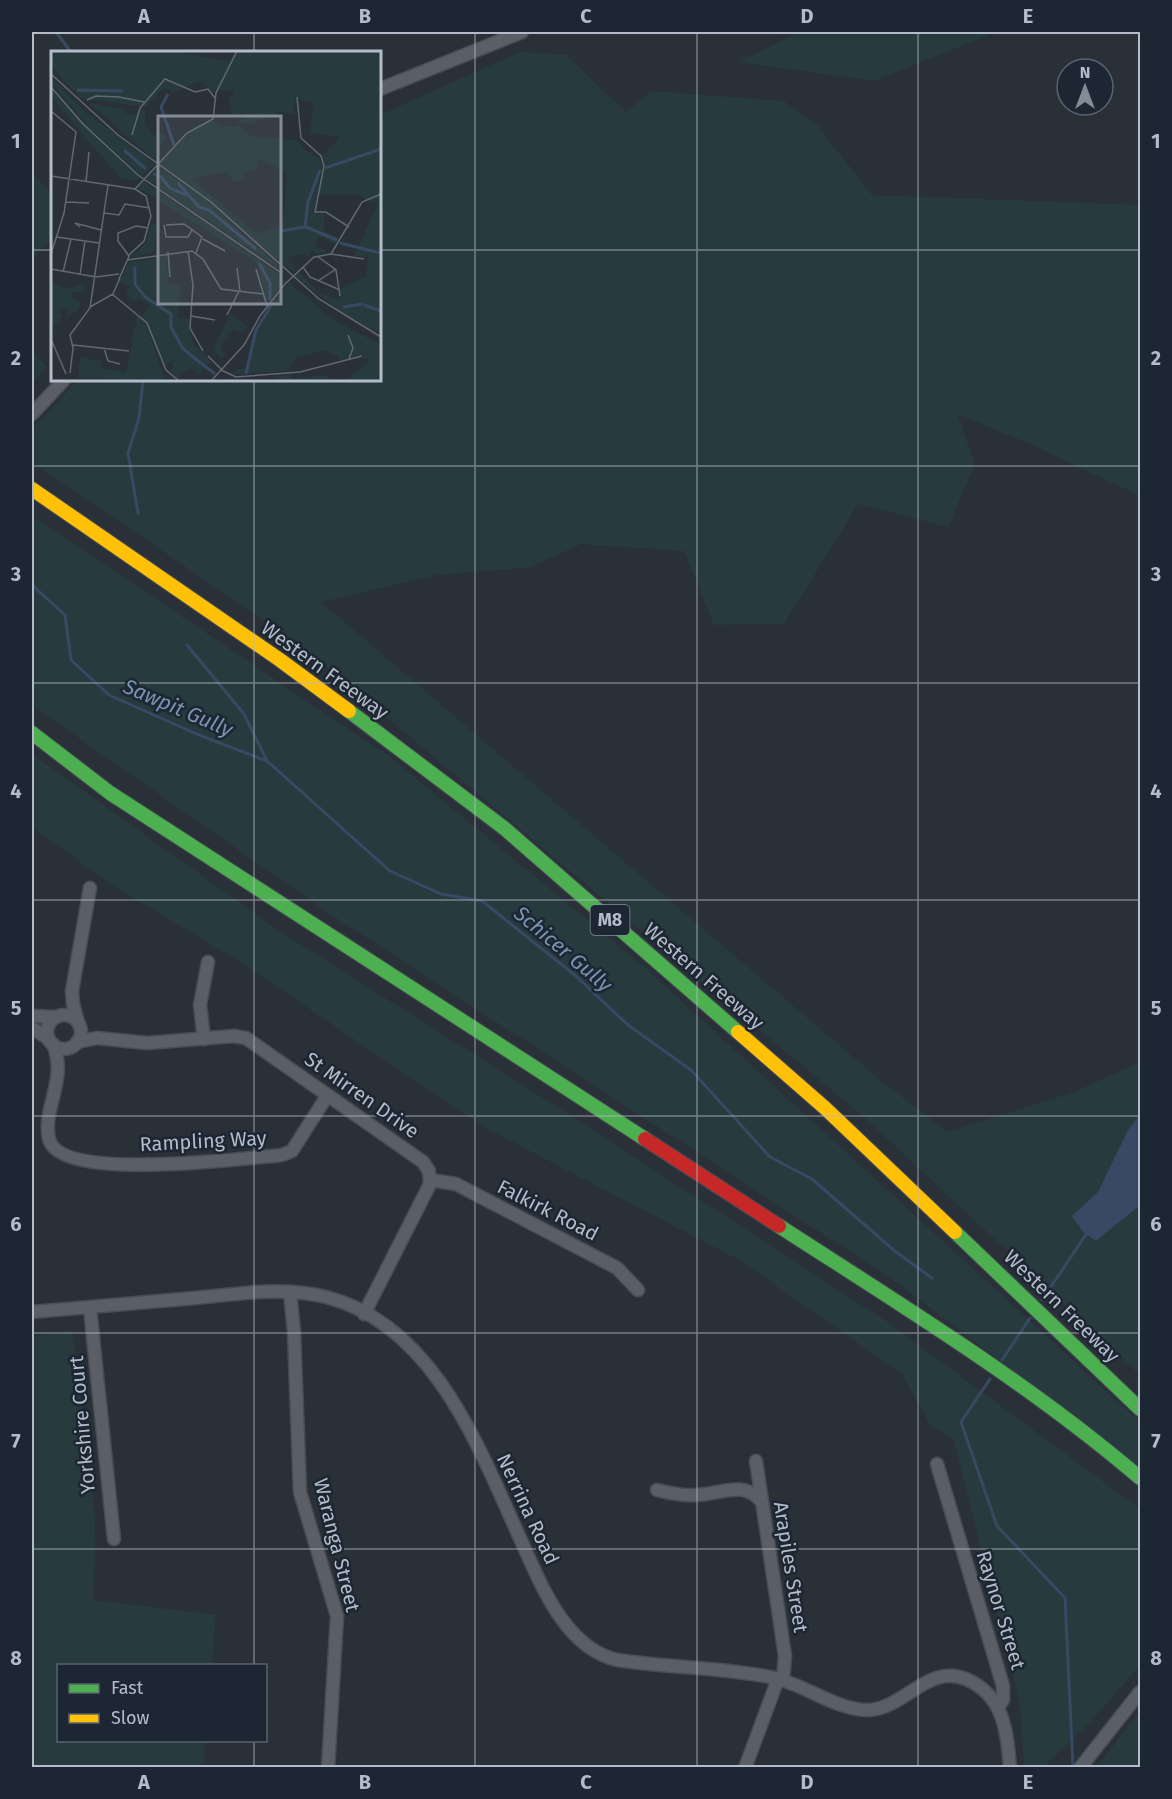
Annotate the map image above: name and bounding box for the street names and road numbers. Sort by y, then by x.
street label: Western Freeway [257,616,394,724]
road number: M8 [590,905,630,935]
street label: Western Freeway [639,917,769,1035]
street label: St Mirren Drive [300,1047,424,1143]
street label: Rampling Way [139,1126,267,1156]
street label: Falkirk Road [493,1174,603,1246]
street label: Western Freeway [999,1245,1125,1367]
street label: Yorkshire Court [64,1354,100,1495]
street label: Nerrina Road [492,1450,564,1568]
street label: Waranga Street [309,1476,365,1615]
street label: Arapiles Street [769,1500,813,1635]
street label: Raynor Street [972,1548,1031,1673]

